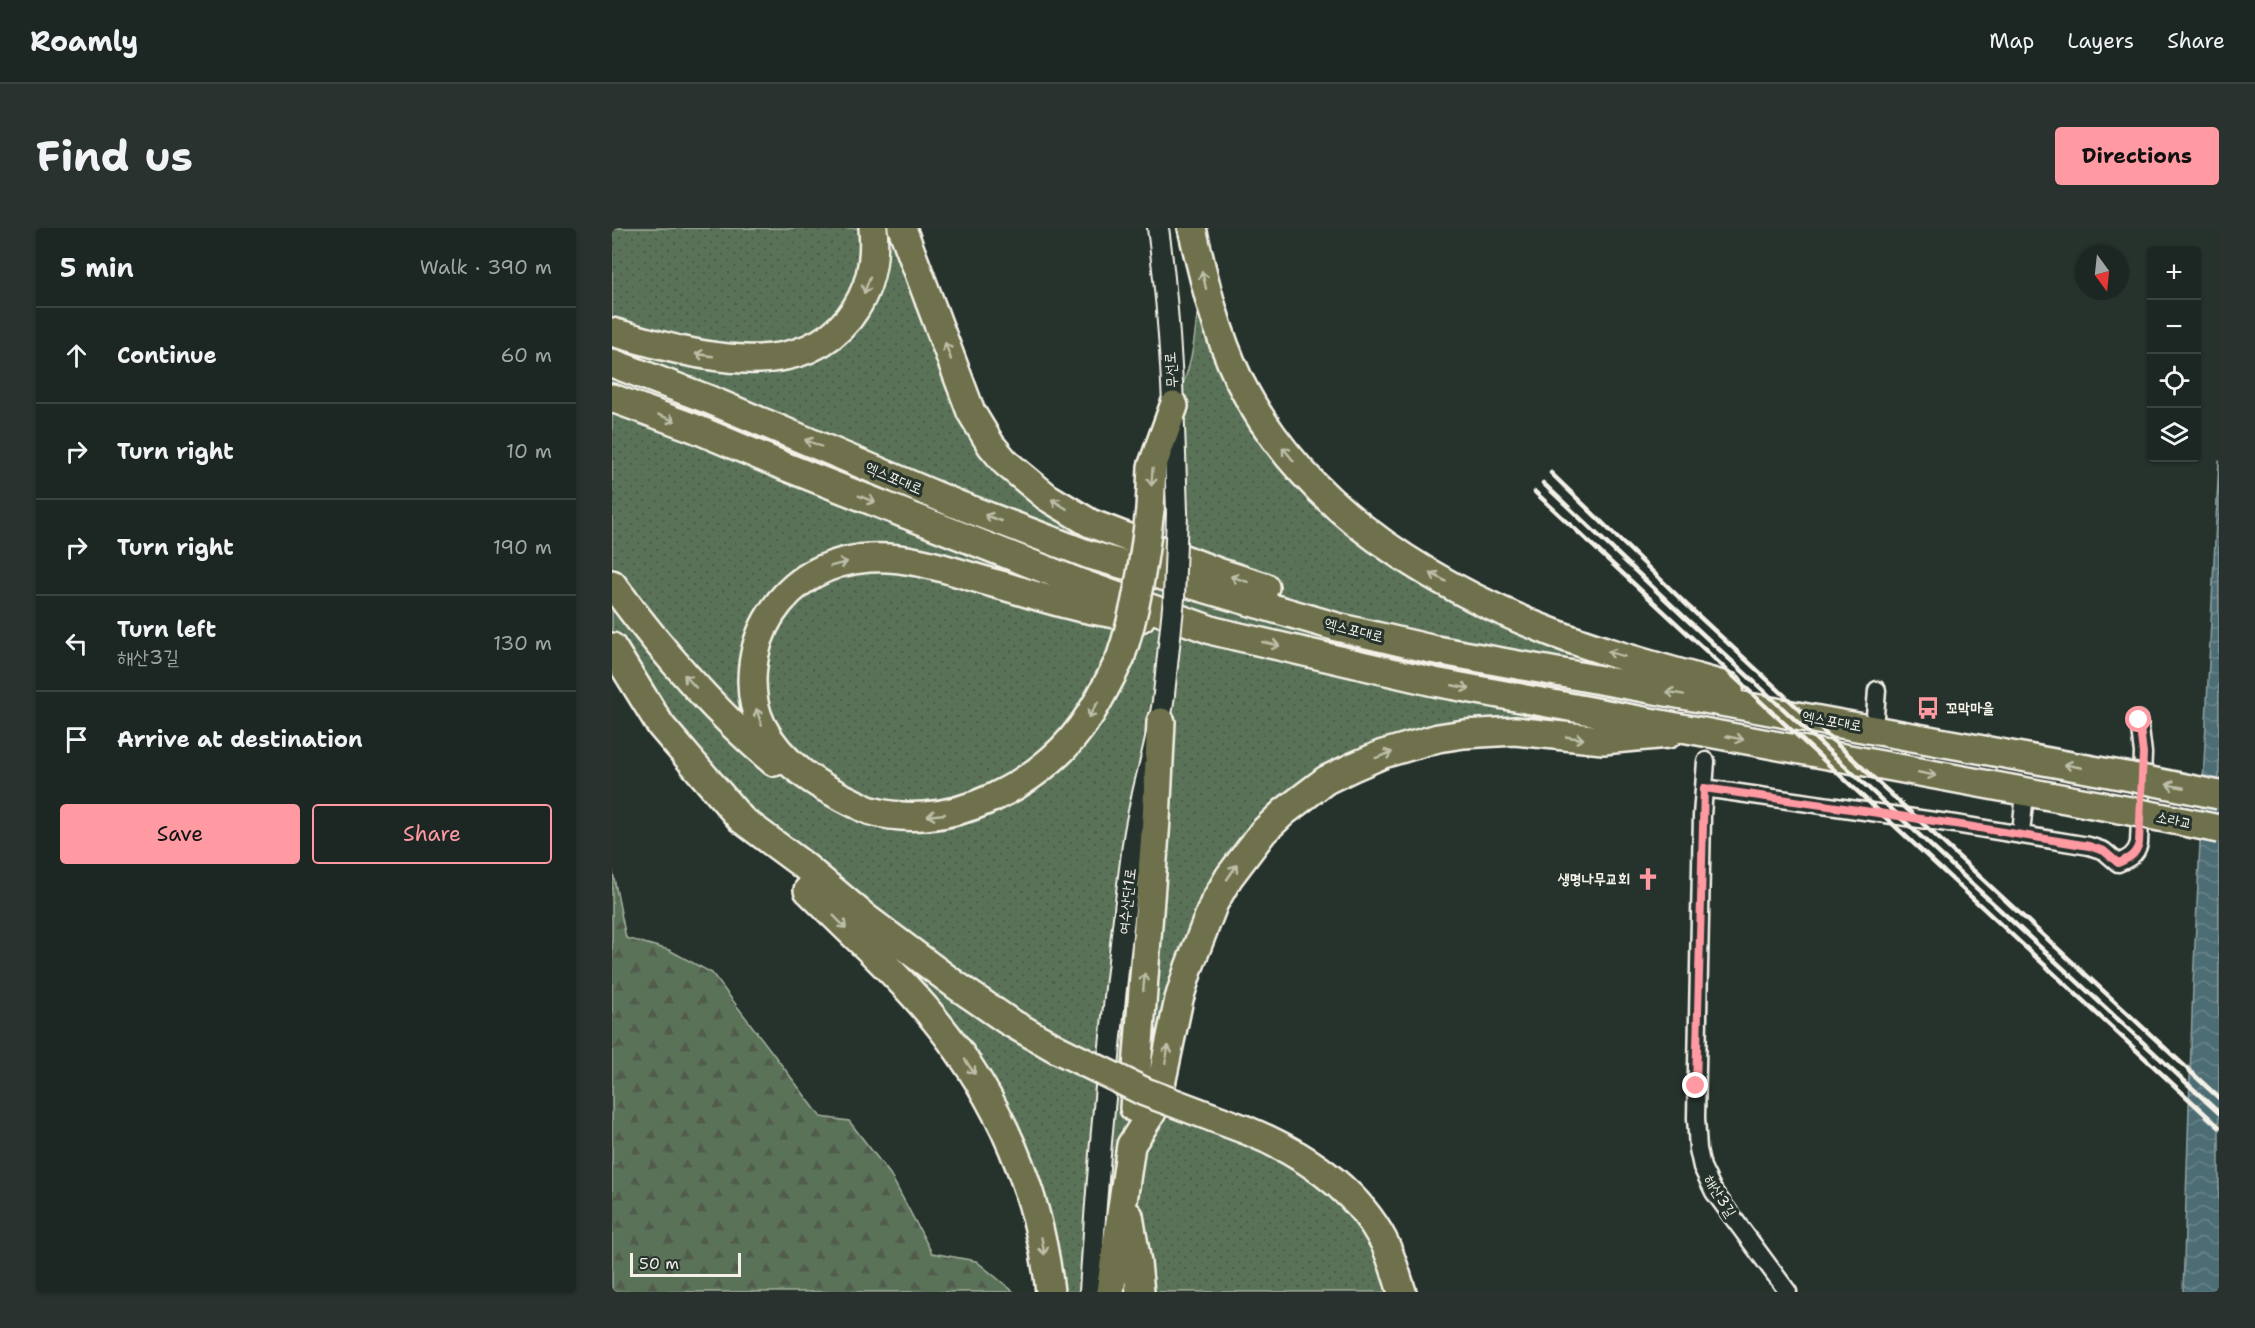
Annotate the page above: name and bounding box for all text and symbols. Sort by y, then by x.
text: Roamly [30,22,138,60]
text: Map [1989,27,2034,55]
text: Layers [2067,27,2134,55]
text: Share [2167,27,2225,55]
button: Directions [2055,127,2219,185]
text: Find us [36,128,193,184]
north arrow [2075,246,2129,300]
map controls [2147,246,2201,462]
button: + [2147,246,2201,300]
text: 5 min [60,250,134,285]
text: Walk · 390 m [420,254,552,280]
one-way arrow [1198,271,1210,290]
one-way arrow [861,276,872,294]
button: − [2147,300,2201,354]
icon: ahead [60,339,93,372]
text: Continue [117,341,217,370]
text: 60 m [500,342,552,368]
one-way arrow [941,342,952,361]
one-way arrow [694,349,714,360]
street label: 무선로 [1160,351,1182,389]
button: locate [2147,354,2201,408]
button: layers [2147,408,2201,462]
one-way arrow [657,413,676,424]
icon: right [60,435,93,468]
text: Turn right [117,437,234,466]
one-way arrow [804,437,823,448]
text: 10 m [506,438,552,464]
one-way arrow [1282,447,1295,463]
street label: 엑스포대로 [862,457,926,499]
one-way arrow [1146,466,1157,486]
one-way arrow [857,494,876,505]
one-way arrow [1051,498,1068,510]
one-way arrow [984,512,1003,523]
icon: right [60,531,93,564]
text: Turn right [117,533,234,562]
text: 190 m [493,534,552,560]
one-way arrow [830,558,849,569]
one-way arrow [1429,571,1447,582]
one-way arrow [1230,572,1249,583]
street label: 엑스포대로 [1322,613,1386,647]
text: Turn left [117,615,216,644]
icon: left [60,627,93,660]
text: 130 m [493,630,552,656]
one-way arrow [1260,639,1280,650]
text: 해산3길 [117,644,179,670]
one-way arrow [1607,648,1626,659]
one-way arrow [683,674,697,689]
one-way arrow [1451,682,1470,693]
one-way arrow [1666,687,1685,698]
bus stop icon: 꼬막마을 [1915,695,1941,721]
place label: 꼬막마을 [1946,698,1994,718]
one-way arrow [1086,701,1098,718]
street label: 엑스포대로 [1801,706,1863,736]
route start [2125,706,2151,732]
one-way arrow [753,708,764,727]
icon: arrive [60,723,93,756]
text: Arrive at destination [117,725,363,754]
one-way arrow [1565,732,1585,743]
one-way arrow [1725,733,1745,744]
one-way arrow [1374,748,1392,759]
one-way arrow [2064,761,2084,772]
one-way arrow [1917,768,1936,779]
one-way arrow [2166,780,2185,791]
button: Save [60,804,300,864]
button: Share [312,804,552,864]
street label: 소라교 [2154,806,2194,834]
one-way arrow [926,810,946,821]
one-way arrow [1226,864,1238,880]
church icon: 생명나무교회 [1635,866,1661,892]
street label: 여수산단1로 [1114,867,1140,935]
place label: 생명나무교회 [1558,869,1630,889]
one-way arrow [832,914,847,929]
one-way arrow [1139,973,1150,993]
one-way arrow [1162,1045,1173,1064]
one-way arrow [964,1058,976,1074]
route end [1682,1072,1708,1098]
street label: 해산3길 [1699,1171,1741,1221]
one-way arrow [1038,1236,1049,1255]
scale bar [630,1250,741,1278]
text: 50 m [639,1253,679,1274]

